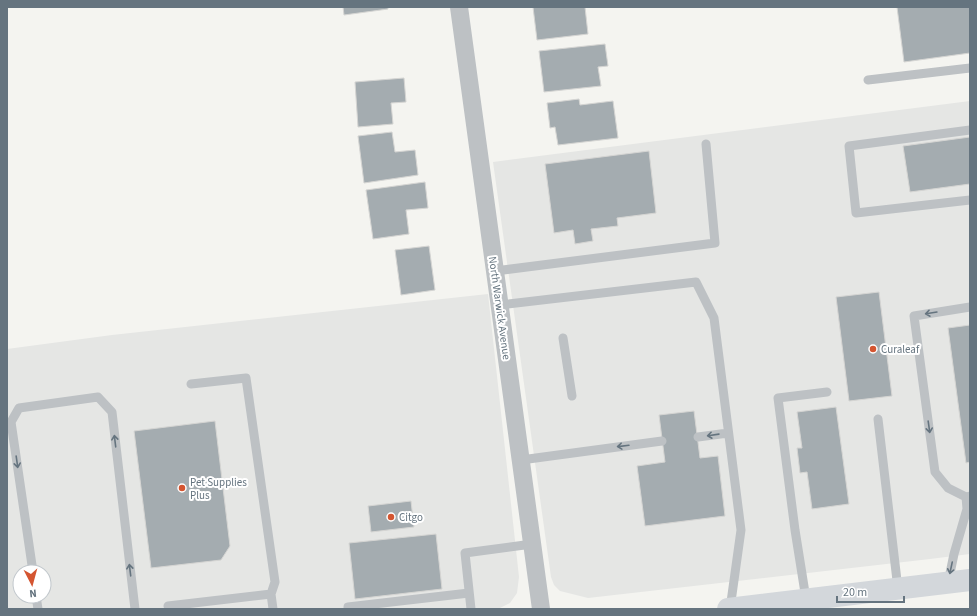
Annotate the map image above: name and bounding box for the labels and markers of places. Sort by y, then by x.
place label: Curaleaf [881,342,920,357]
marker: Curaleaf [868,344,878,354]
place label: Pet Supplies Plus [190,475,247,503]
marker: Pet Supplies Plus [177,483,187,493]
place label: Citgo [399,510,423,525]
marker: Citgo [386,512,396,522]

